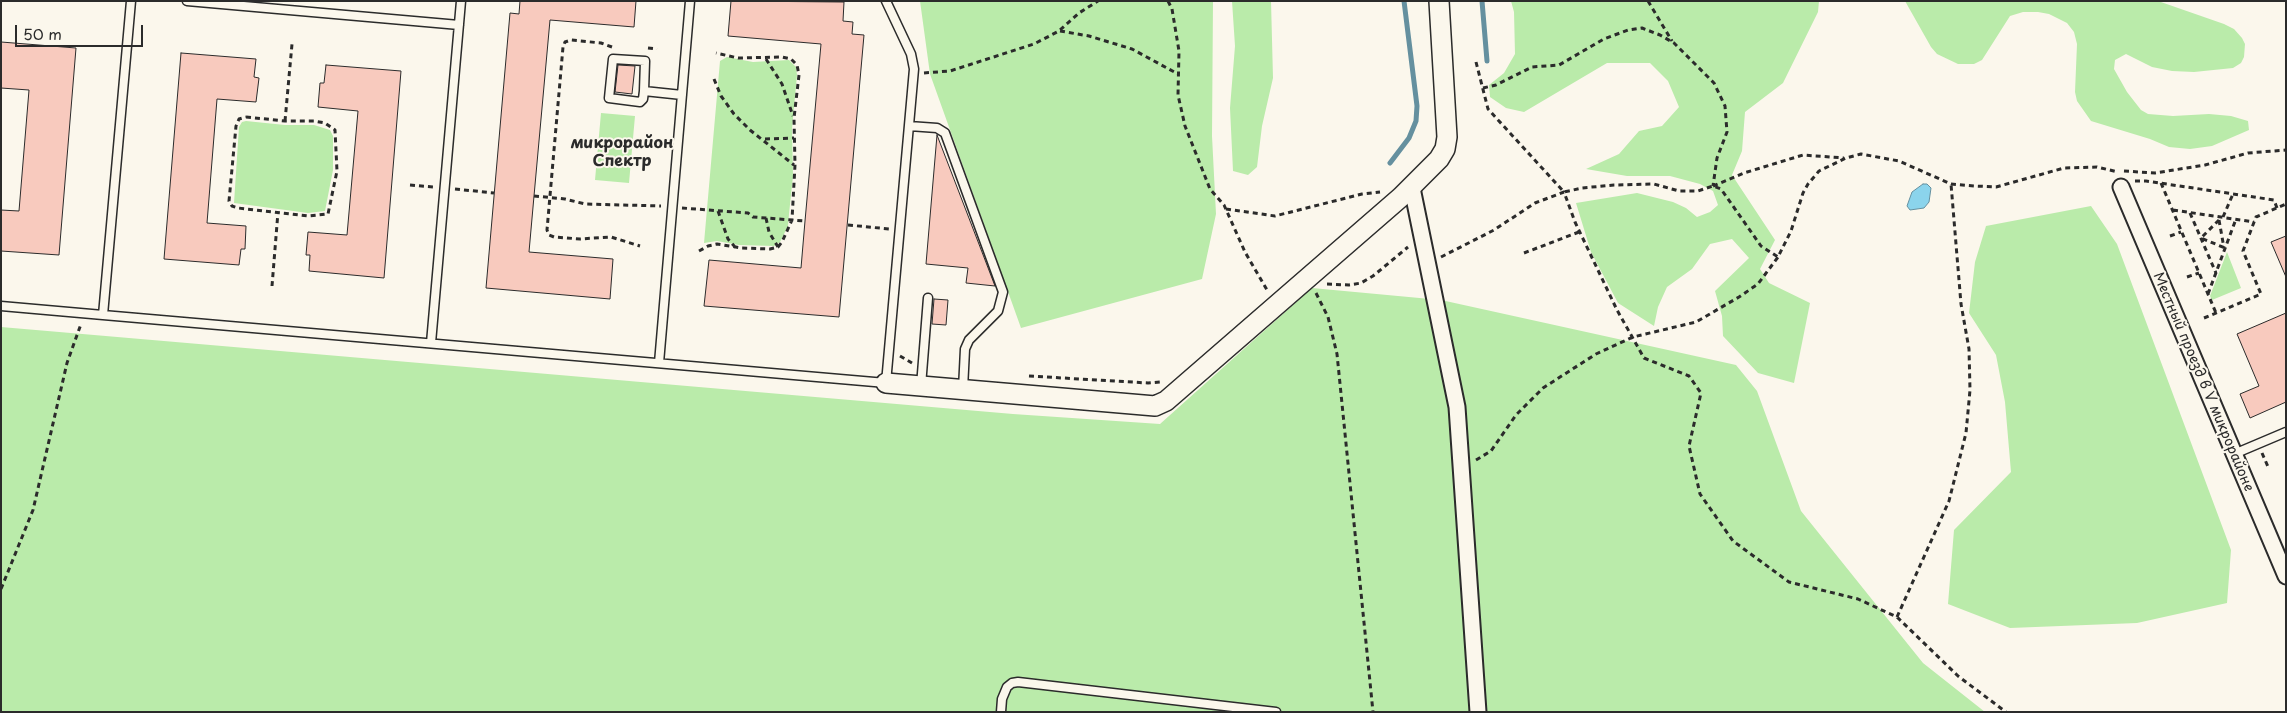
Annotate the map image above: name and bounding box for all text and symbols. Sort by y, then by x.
scale bar [18,15,145,47]
text: 50 m [23,22,62,45]
district label: микрорайон Спектр [571,134,673,172]
street label: Местный проезд в V микрорайоне [2149,270,2257,494]

